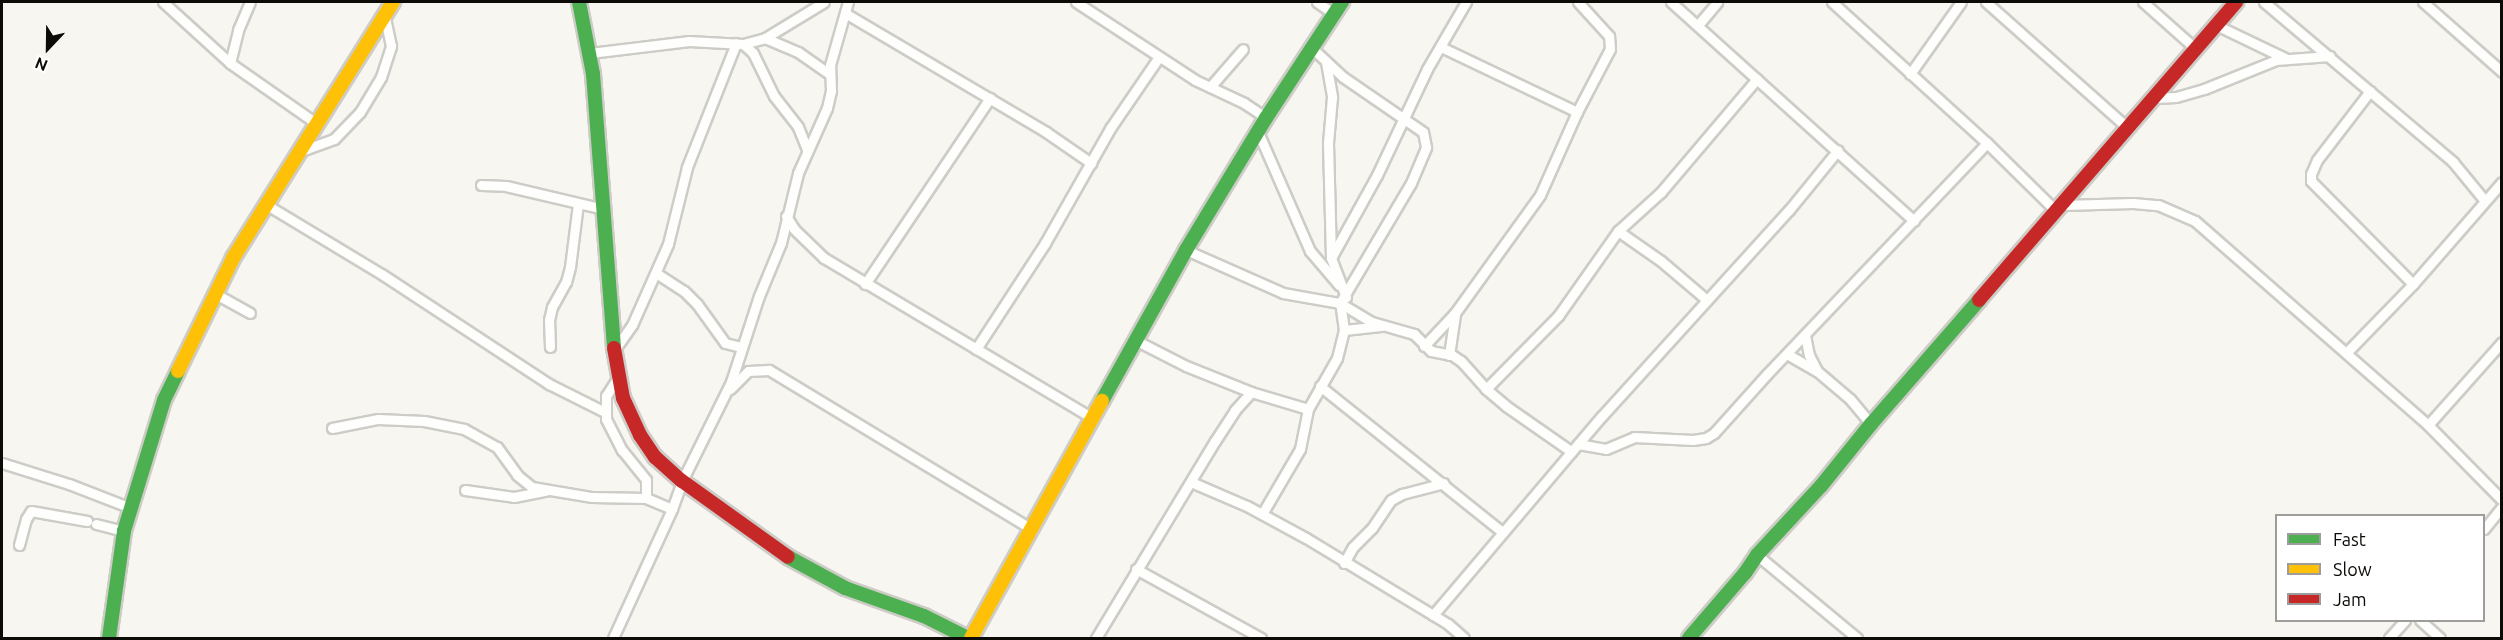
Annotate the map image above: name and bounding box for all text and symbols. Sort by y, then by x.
north arrow [18,18,78,78]
text: N [32,54,50,75]
legend [2275,514,2485,622]
text: Fast [2333,529,2366,549]
text: Slow [2333,559,2372,579]
text: Jam [2333,589,2367,609]

